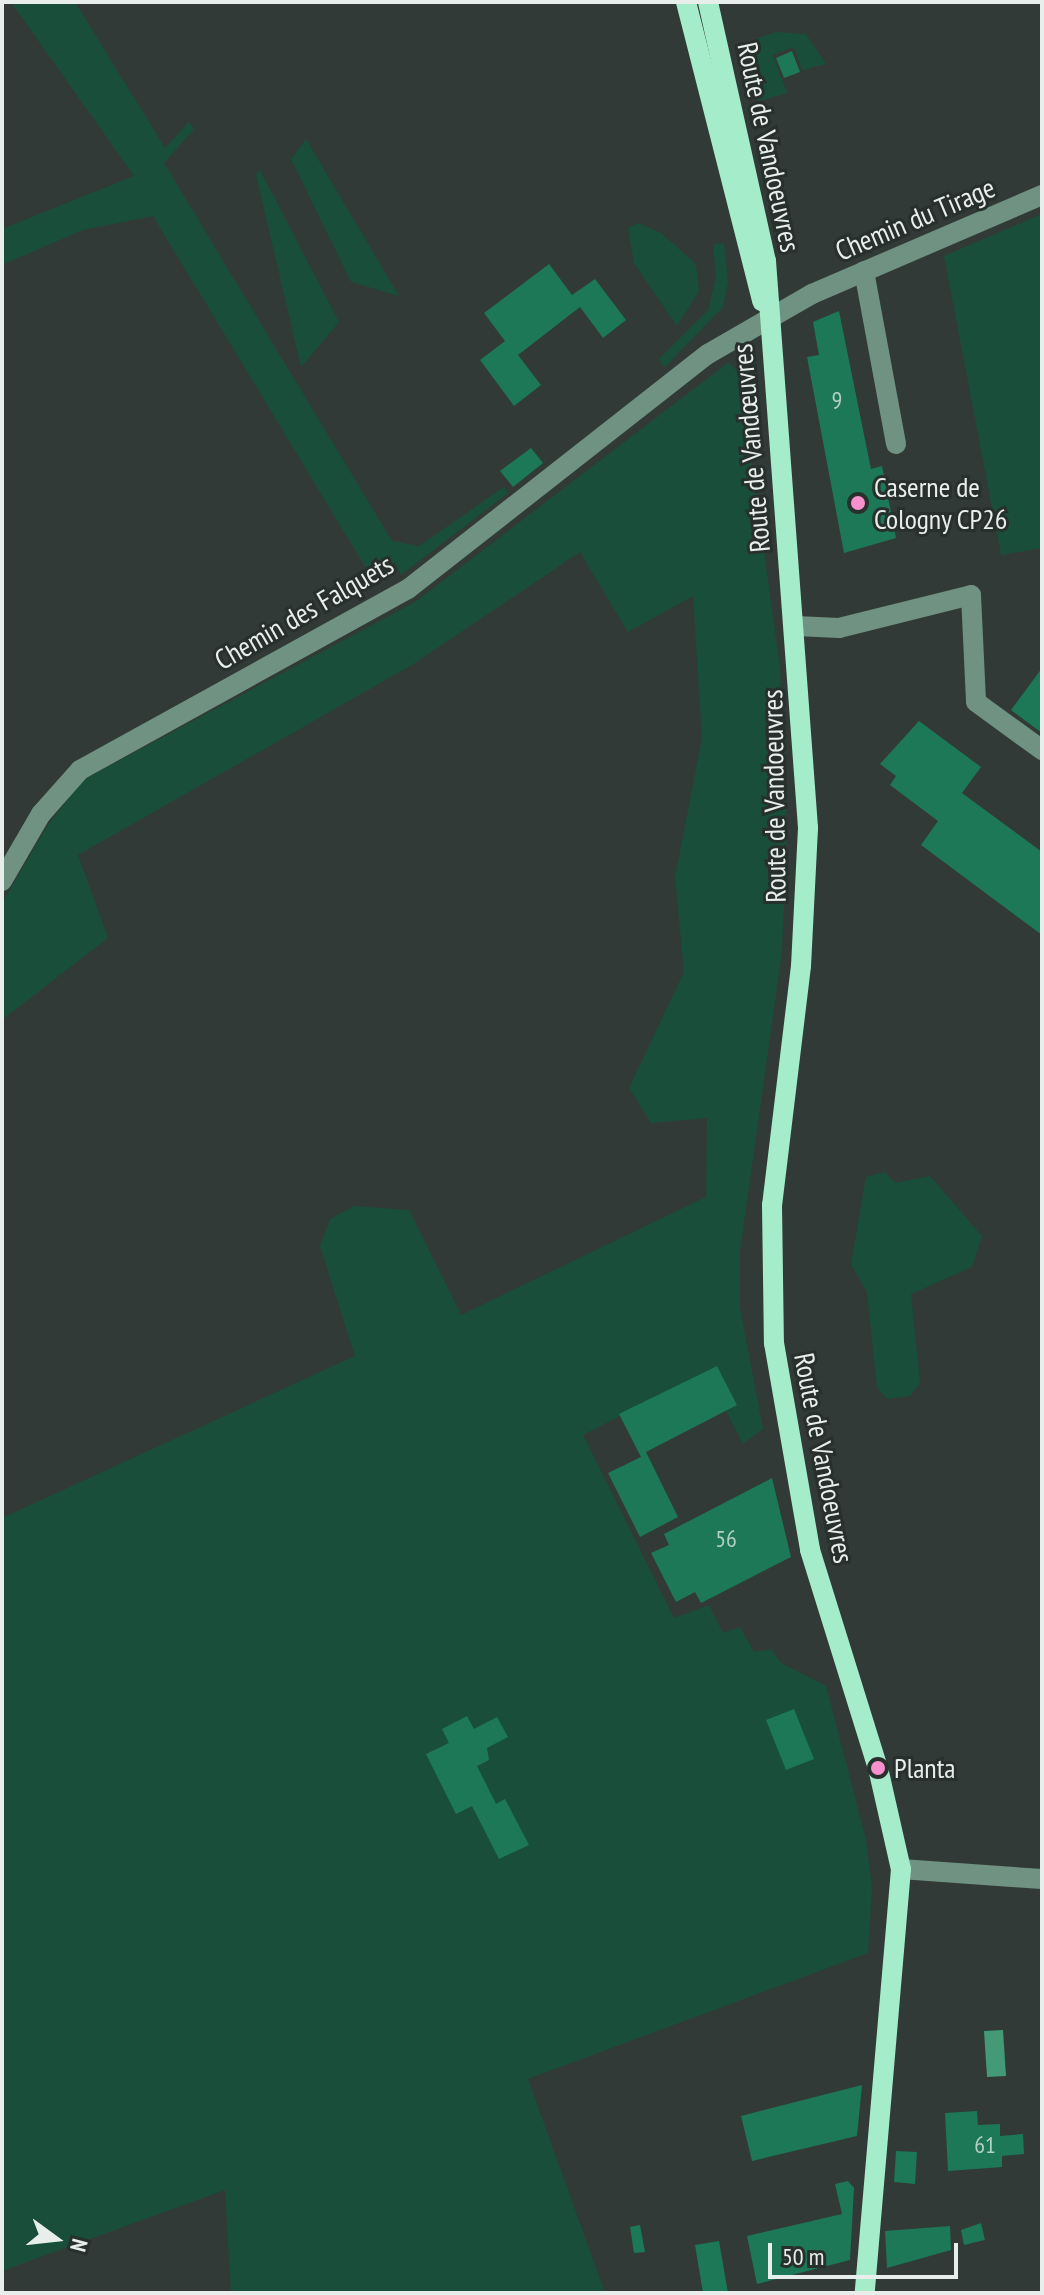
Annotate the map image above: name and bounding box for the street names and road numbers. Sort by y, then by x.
street label: Route de Vandoeuvres [730,39,808,255]
street label: Chemin du Tirage [830,170,1000,268]
street label: Route de Vandœuvres [725,342,777,554]
street label: Chemin des Falquets [209,547,399,677]
street label: Route de Vandoeuvres [755,689,793,903]
street label: Route de Vandoeuvres [787,1350,861,1566]

